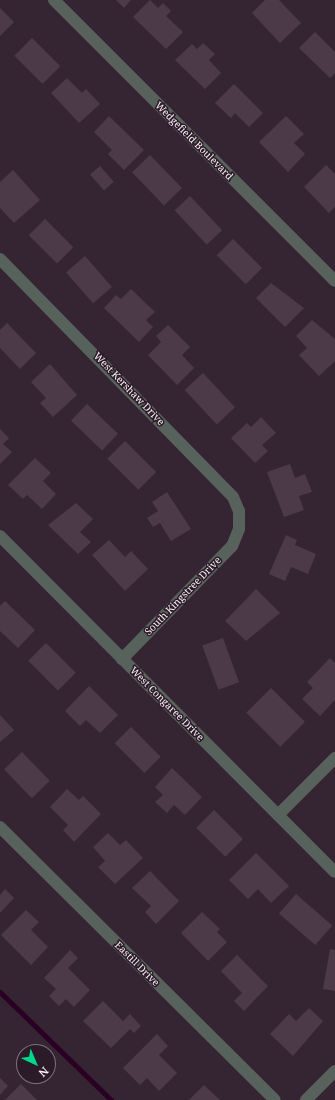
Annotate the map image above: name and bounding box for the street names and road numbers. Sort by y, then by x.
street label: Wedgefield Boulevard [153,100,235,182]
street label: West Kershaw Drive [91,350,167,428]
street label: South Kingstree Drive [142,554,224,638]
street label: West Congaree Drive [128,665,206,743]
street label: Eastill Drive [112,939,162,989]

